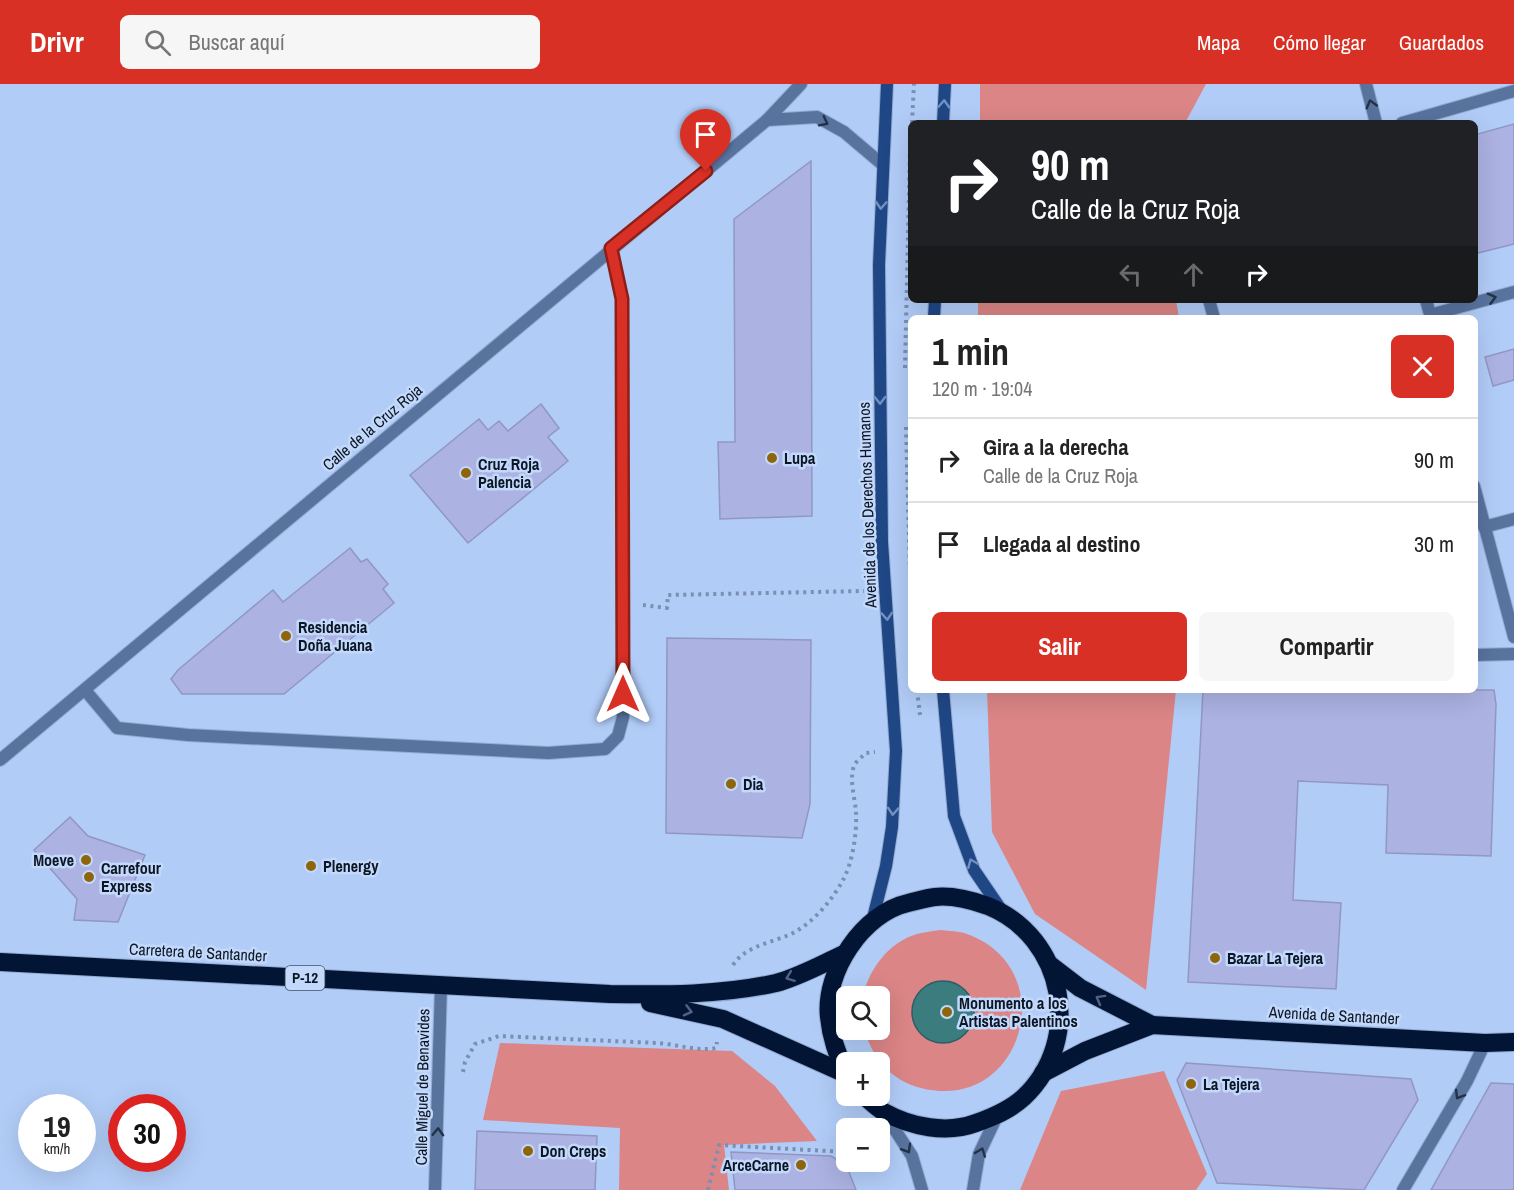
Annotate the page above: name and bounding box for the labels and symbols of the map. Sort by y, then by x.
one-way arrow [937,99,950,108]
one-way arrow [1366,99,1378,109]
pin [680,109,731,171]
one-way arrow [818,114,829,126]
one-way arrow [875,201,888,210]
one-way arrow [1487,293,1497,306]
street label: Calle de la Cruz Roja [317,378,427,475]
one-way arrow [874,396,887,405]
street label: Avenida de los Derechos Humanos [852,402,882,609]
place label: Lupa [784,447,816,469]
marker: Lupa [765,451,779,465]
place label: Cruz Roja Palencia [478,453,540,493]
marker: Cruz Roja Palencia [459,466,473,480]
one-way arrow [881,612,894,621]
place label: Residencia Doña Juana [298,616,373,656]
marker: Residencia Doña Juana [279,629,293,643]
position arrow [591,662,655,726]
place label: Dia [743,773,764,795]
marker: Dia [724,777,738,791]
one-way arrow [886,806,899,815]
place label: Moeve [33,849,74,871]
marker: Moeve [79,853,93,867]
place label: Plenergy [323,855,379,877]
place label: Carrefour Express [101,857,162,897]
one-way arrow [967,858,979,869]
marker: Plenergy [304,859,318,873]
marker: Carrefour Express [82,870,96,884]
street label: Carretera de Santander [129,937,268,967]
place label: Bazar La Tejera [1227,947,1324,969]
marker: Bazar La Tejera [1208,951,1222,965]
road number: P-12 [286,966,324,990]
one-way arrow [786,970,796,983]
place label: Monumento a los Artistas Palentinos [959,992,1078,1032]
one-way arrow [1096,995,1106,1006]
street label: Avenida de Santander [1267,1001,1400,1029]
one-way arrow [682,1004,692,1017]
marker: Monumento a los Artistas Palentinos [940,1005,954,1019]
street label: Calle Miguel de Benavides [410,1008,434,1166]
place label: La Tejera [1203,1073,1260,1095]
marker: La Tejera [1184,1077,1198,1091]
one-way arrow [1455,1089,1466,1099]
speed limit sign: 30 [108,1094,186,1172]
one-way arrow [431,1127,444,1136]
place label: Don Creps [540,1140,606,1162]
one-way arrow [900,1143,912,1153]
marker: Don Creps [521,1144,535,1158]
one-way arrow [973,1147,986,1158]
place label: ArceCarne [723,1154,789,1176]
marker: ArceCarne [794,1158,808,1172]

